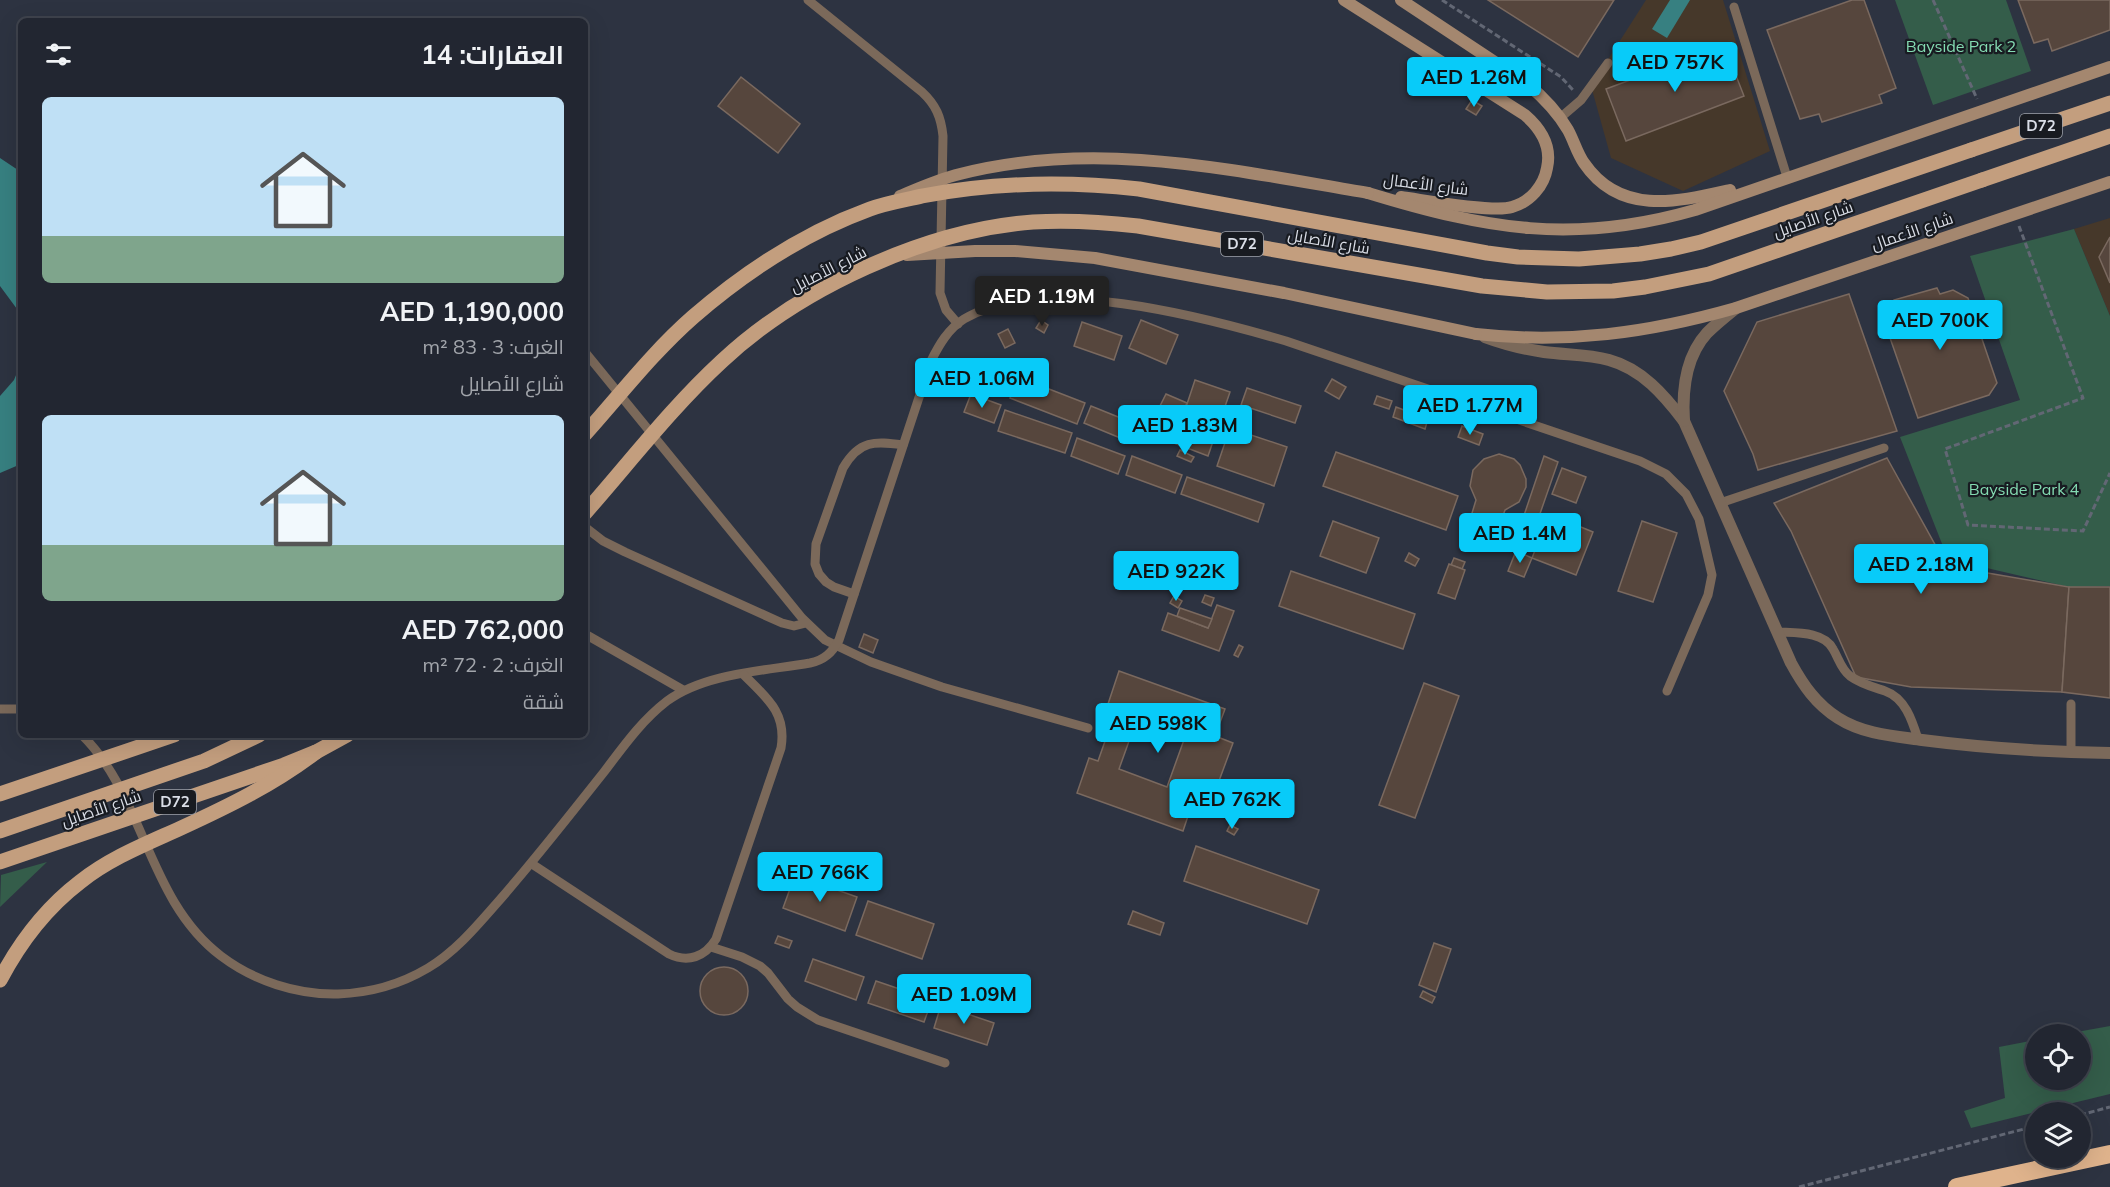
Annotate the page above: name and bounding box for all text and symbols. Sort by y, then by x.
park label: Bayside Park 2 [1906,36,2016,56]
icon: filters [42,38,75,71]
text: العقارات: 14 [421,38,564,71]
pin: AED 757K [1613,42,1737,93]
text: AED 757K [1627,49,1723,74]
pin: AED 1.26M [1405,57,1543,108]
text: AED 1.26M [1421,64,1527,89]
road number: D72 [2020,114,2062,138]
icon: home [249,136,357,244]
street label: شارع الأعمال [1382,169,1470,201]
street label: شارع الأصايل [1770,196,1856,244]
street label: شارع الأعمال [1868,208,1956,256]
street label: شارع الأصايل [1286,224,1372,260]
road number: D72 [1221,232,1263,256]
street label: شارع الأصايل [786,241,870,299]
pin: AED 1.19M [973,276,1111,327]
text: AED 1.19M [989,283,1095,308]
text: AED 1,190,000 [380,295,564,328]
pin: AED 700K [1878,300,2002,351]
text: AED 700K [1892,307,1988,332]
text: الغرف: 3 · 83 m² [422,334,564,359]
pin: AED 1.06M [913,358,1051,409]
text: AED 1.06M [929,365,1035,390]
text: شارع الأصايل [460,371,564,396]
pin: AED 1.77M [1401,385,1539,436]
text: AED 1.77M [1417,392,1523,417]
pin: AED 1.83M [1116,405,1254,456]
text: AED 1.83M [1132,412,1238,437]
icon: home [249,454,357,562]
park label: Bayside Park 4 [1969,479,2080,499]
pin: AED 1.4M [1458,513,1582,564]
text: AED 1.4M [1473,520,1567,545]
pin: AED 2.18M [1852,544,1990,595]
pin: AED 922K [1114,551,1238,602]
text: AED 2.18M [1868,551,1974,576]
text: AED 922K [1128,558,1224,583]
text: AED 762,000 [402,613,564,646]
text: الغرف: 2 · 72 m² [422,652,564,677]
text: شقة [523,689,564,714]
pin: AED 598K [1096,703,1220,754]
text: AED 598K [1110,710,1206,735]
pin: AED 762K [1170,779,1294,830]
street label: شارع الأصايل [58,785,144,833]
text: AED 762K [1184,786,1280,811]
road number: D72 [154,790,196,814]
pin: AED 766K [758,852,882,903]
text: AED 766K [772,859,868,884]
pin: AED 1.09M [895,974,1033,1025]
text: AED 1.09M [911,981,1017,1006]
map controls [2025,1024,2091,1168]
button: locate [2025,1024,2091,1090]
button: layers [2025,1102,2091,1168]

